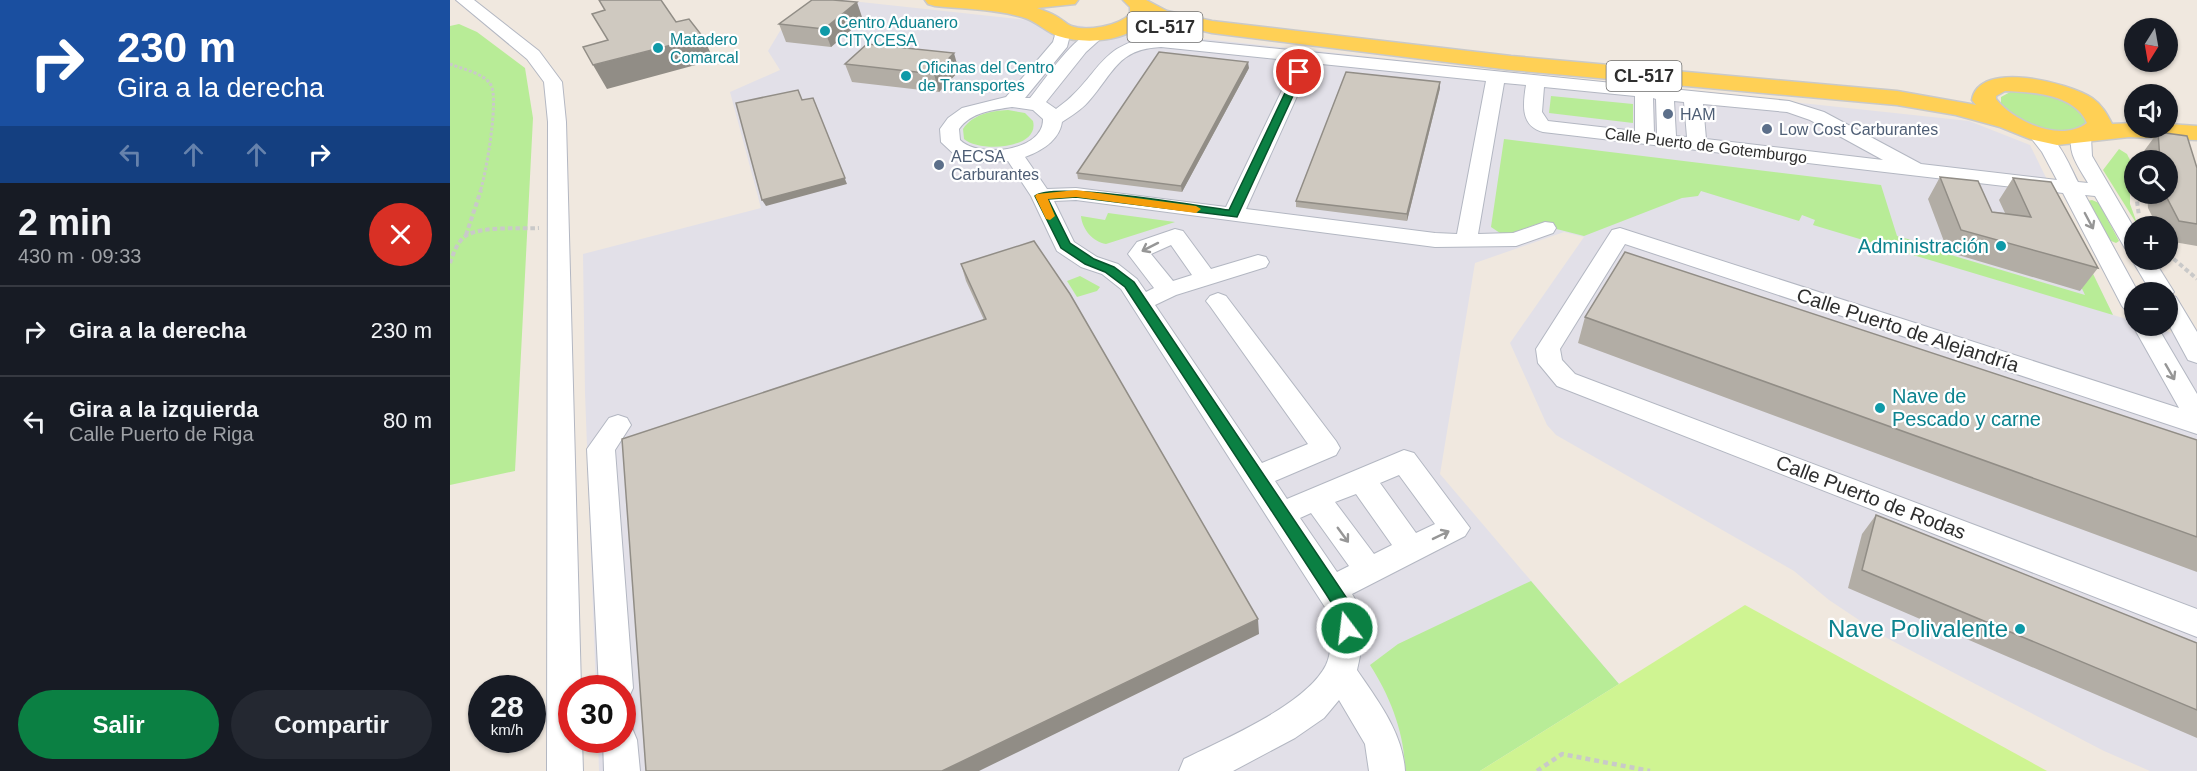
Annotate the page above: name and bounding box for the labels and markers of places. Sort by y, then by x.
place label: Centro Aduanero CITYCESA [837,14,958,49]
marker: Centro Aduanero CITYCESA [818,24,832,38]
place label: Matadero Comarcal [670,31,738,66]
marker: Matadero Comarcal [651,41,665,55]
pin [1273,46,1324,97]
place label: Oficinas del Centro de Transportes [918,59,1054,94]
marker: Oficinas del Centro de Transportes [899,69,913,83]
place label: HAM [1680,106,1716,123]
marker: HAM [1661,107,1675,121]
place label: Low Cost Carburantes [1779,121,1938,138]
marker: Low Cost Carburantes [1760,122,1774,136]
place label: AECSA Carburantes [951,148,1039,183]
marker: AECSA Carburantes [932,158,946,172]
place label: Administración [1858,235,1989,257]
marker: Administración [1994,239,2008,253]
place label: Nave de Pescado y carne [1892,385,2041,430]
marker: Nave de Pescado y carne [1873,401,1887,415]
place label: Nave Polivalente [1828,615,2008,642]
marker: Nave Polivalente [2013,622,2027,636]

